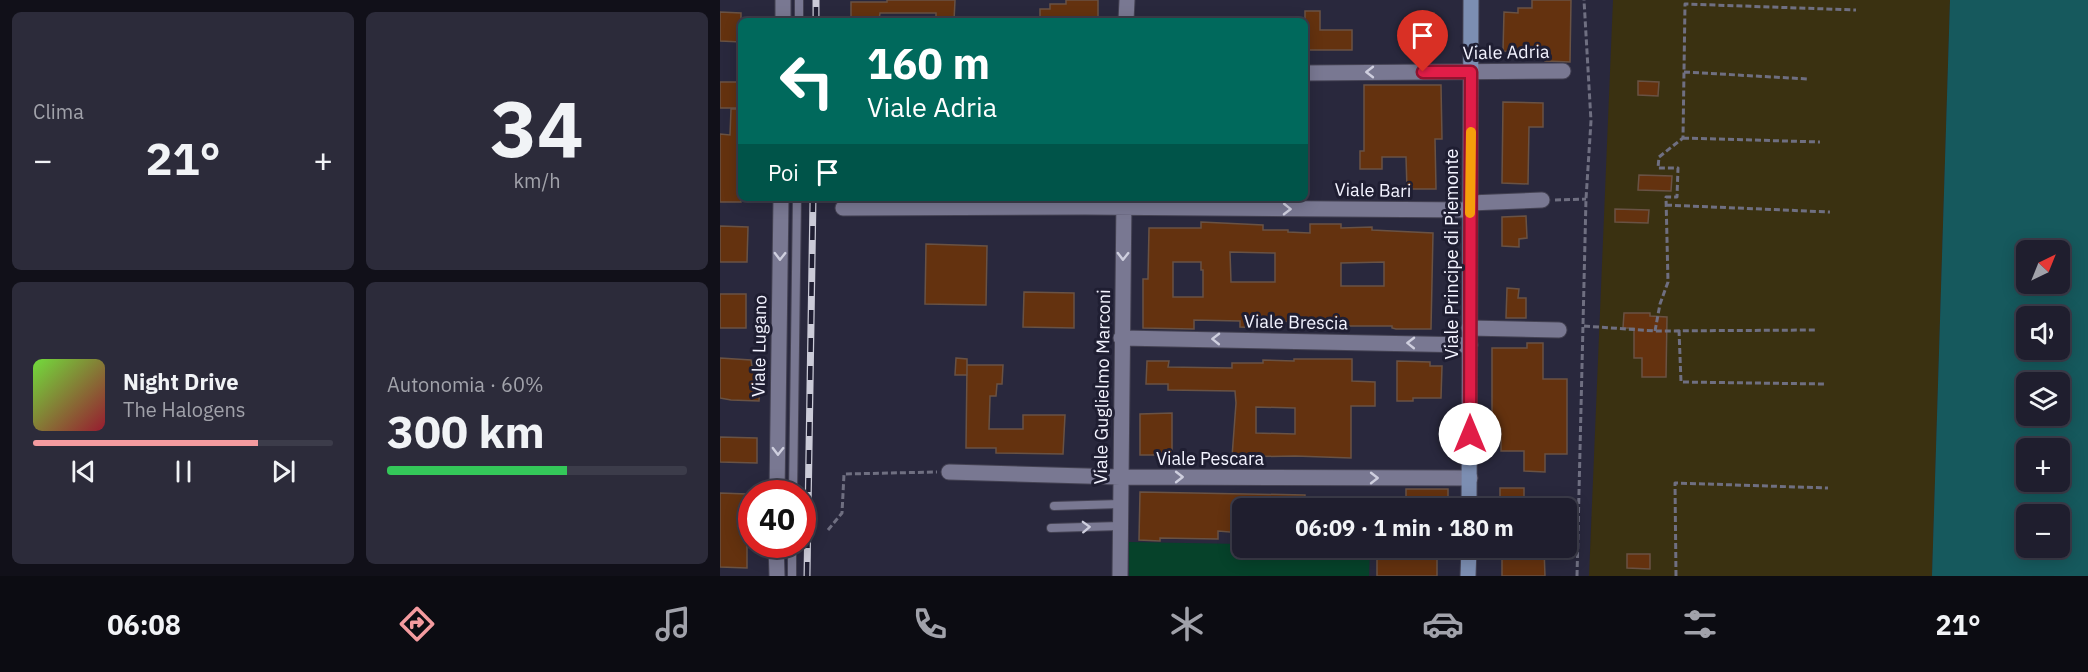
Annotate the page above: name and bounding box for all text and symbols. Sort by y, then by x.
pin [1397,10,1448,72]
icon: arrive [1406,19,1439,52]
text: 160 m [867,36,990,91]
street label: Viale Adria [1462,40,1550,64]
icon: left [768,42,846,120]
one-way arrow [1366,66,1375,78]
text: 34 [490,77,584,178]
text: Viale Adria [867,89,997,124]
text: Clima [33,98,84,125]
text: 21° [145,129,221,187]
text: − [33,138,53,181]
text: + [313,138,333,181]
street label: Viale Principe di Piemonte [1440,148,1463,359]
icon: arrive [811,156,844,189]
text: Poi [768,158,799,187]
text: km/h [513,167,561,194]
street label: Viale Bari [1335,178,1411,202]
one-way arrow [1283,203,1292,215]
north arrow [2016,240,2070,294]
map controls [2016,240,2070,558]
one-way arrow [774,252,786,261]
one-way arrow [1117,252,1129,261]
street label: Viale Guglielmo Marconi [1089,289,1115,485]
street label: Viale Lugano [747,295,771,397]
button: sound [2016,306,2070,360]
street label: Viale Brescia [1244,310,1349,334]
one-way arrow [1212,333,1221,346]
one-way arrow [1407,337,1416,350]
text: Night Drive [123,367,239,396]
text: Autonomia · 60% [387,371,544,398]
button: layers [2016,372,2070,426]
text: The Halogens [123,396,245,423]
text: 300 km [387,402,545,460]
position arrow [1438,402,1502,466]
button: + [2016,438,2070,492]
one-way arrow [771,447,784,456]
street label: Viale Pescara [1156,447,1264,470]
icon: previous [67,455,100,488]
icon: pause [167,455,200,488]
icon: next [267,455,300,488]
one-way arrow [1174,471,1183,483]
one-way arrow [1369,472,1378,484]
speed limit sign: 40 [738,480,816,558]
button: − [2016,504,2070,558]
text: 06:09 · 1 min · 180 m [1295,513,1514,542]
one-way arrow [1081,520,1090,533]
icon: directions [396,603,438,645]
icon: music [652,603,694,645]
icon: phone [909,603,951,645]
icon: climate [1166,603,1208,645]
icon: car [1422,603,1464,645]
icon: filters [1679,603,1721,645]
text: 06:08 [107,607,181,642]
text: 21° [1936,607,1981,642]

